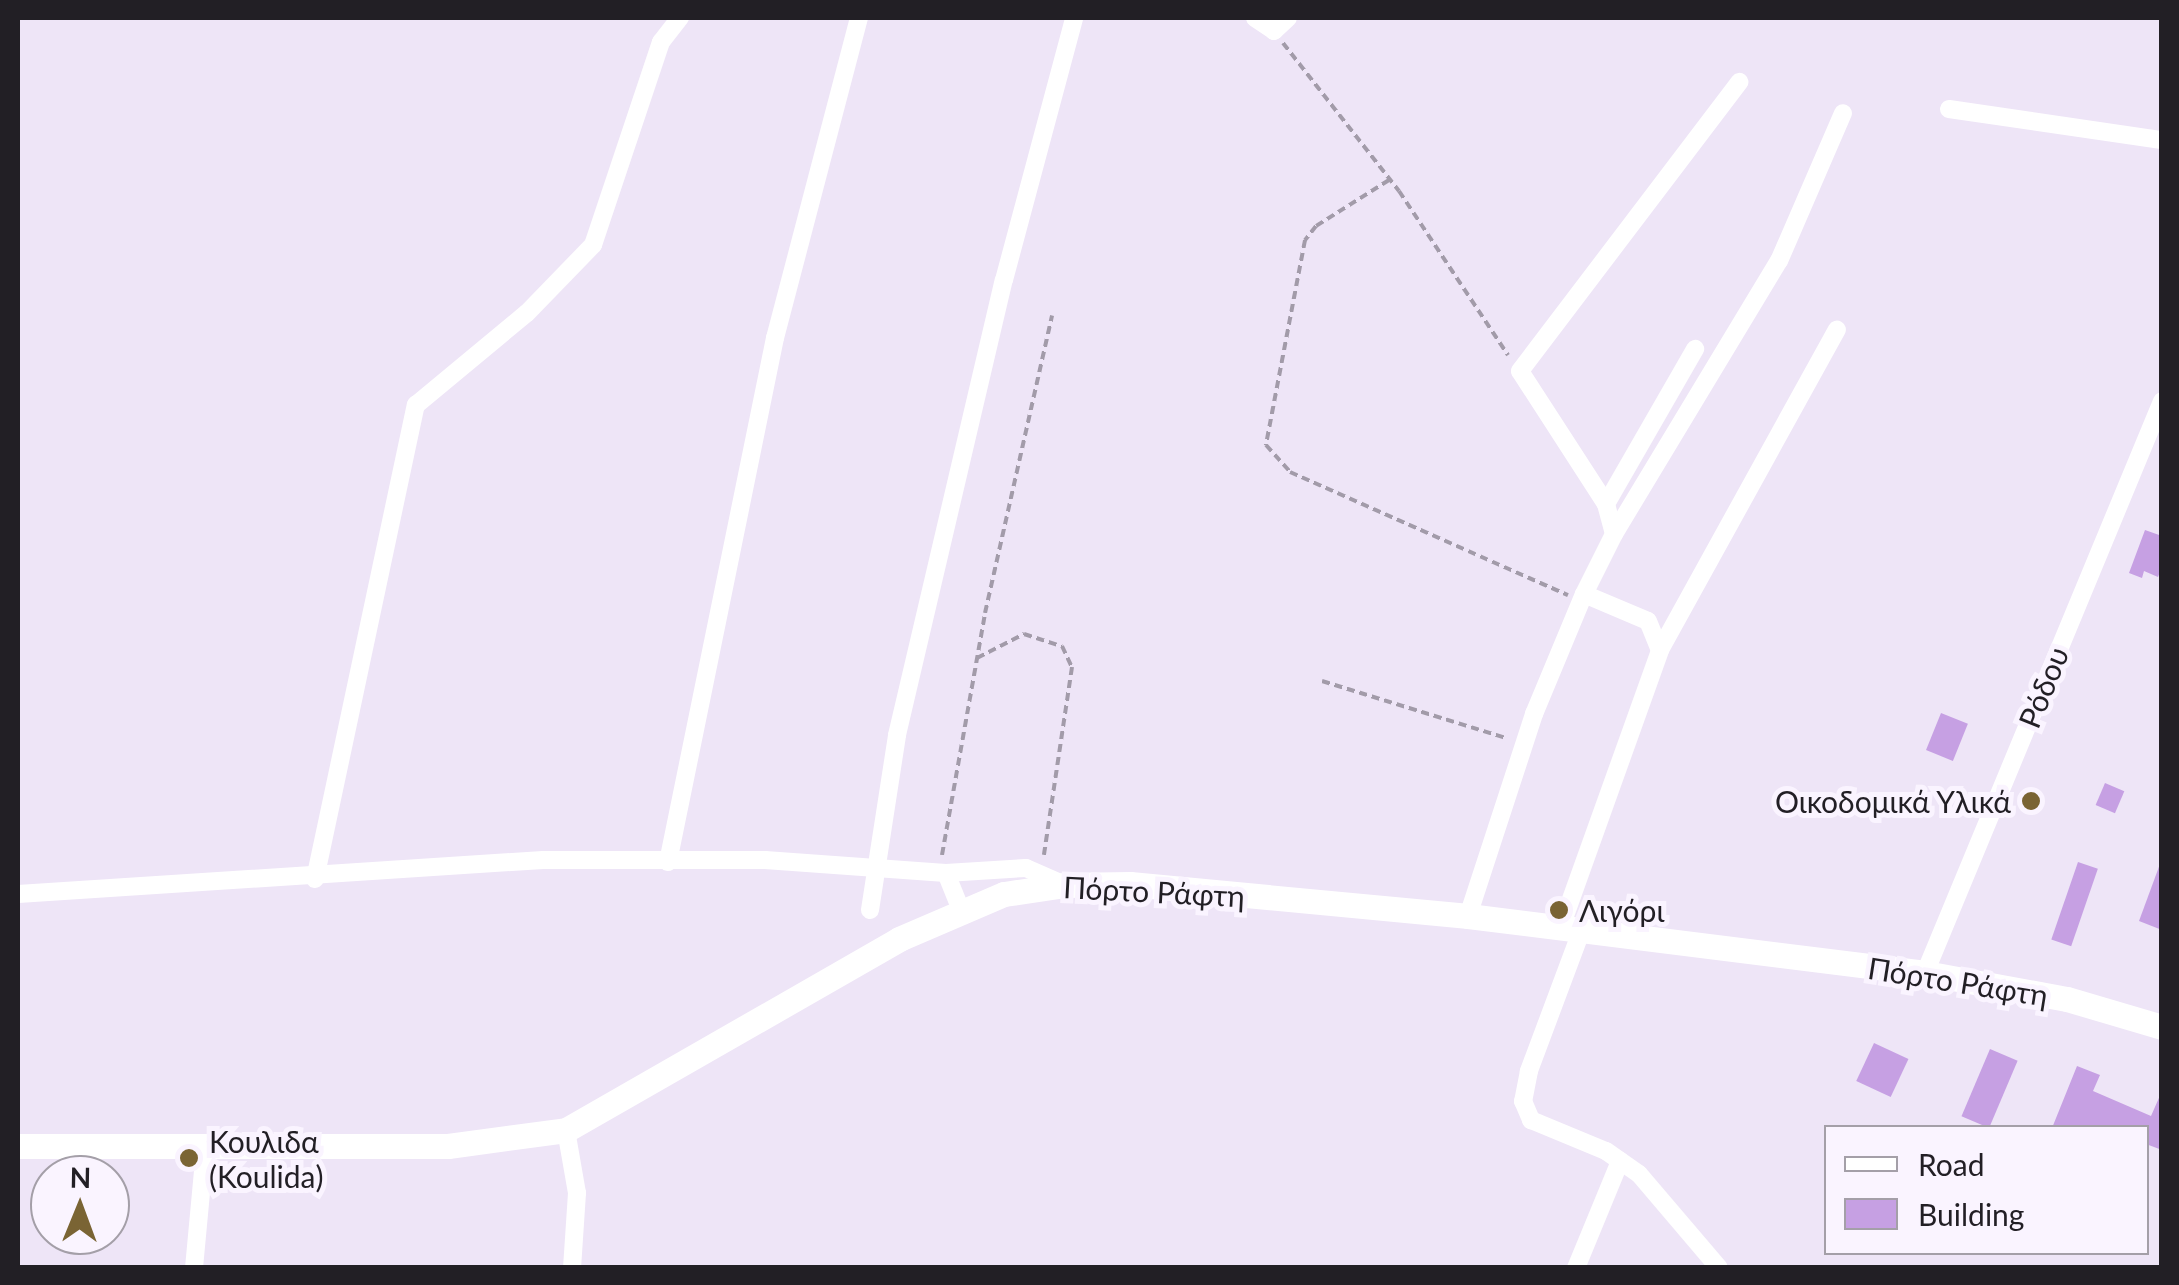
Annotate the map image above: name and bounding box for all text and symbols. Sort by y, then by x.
street label: Ρόδου [2011,641,2075,733]
place label: Οικοδομικά Υλικά [1774,783,2011,819]
marker: Οικοδομικά Υλικά [2020,790,2042,812]
street label: Πόρτο Ράφτη [1062,868,1246,914]
place label: Λιγόρι [1579,892,1664,928]
marker: Λιγόρι [1548,899,1570,921]
street label: Πόρτο Ράφτη [1865,949,2051,1013]
place label: Κουλιδα (Koulida) [209,1123,323,1194]
legend [1824,1125,2149,1255]
text: Road [1918,1146,1985,1182]
marker: Κουλιδα (Koulida) [178,1147,200,1169]
north arrow [30,1155,130,1255]
text: N [69,1160,92,1194]
text: Building [1918,1196,2024,1232]

